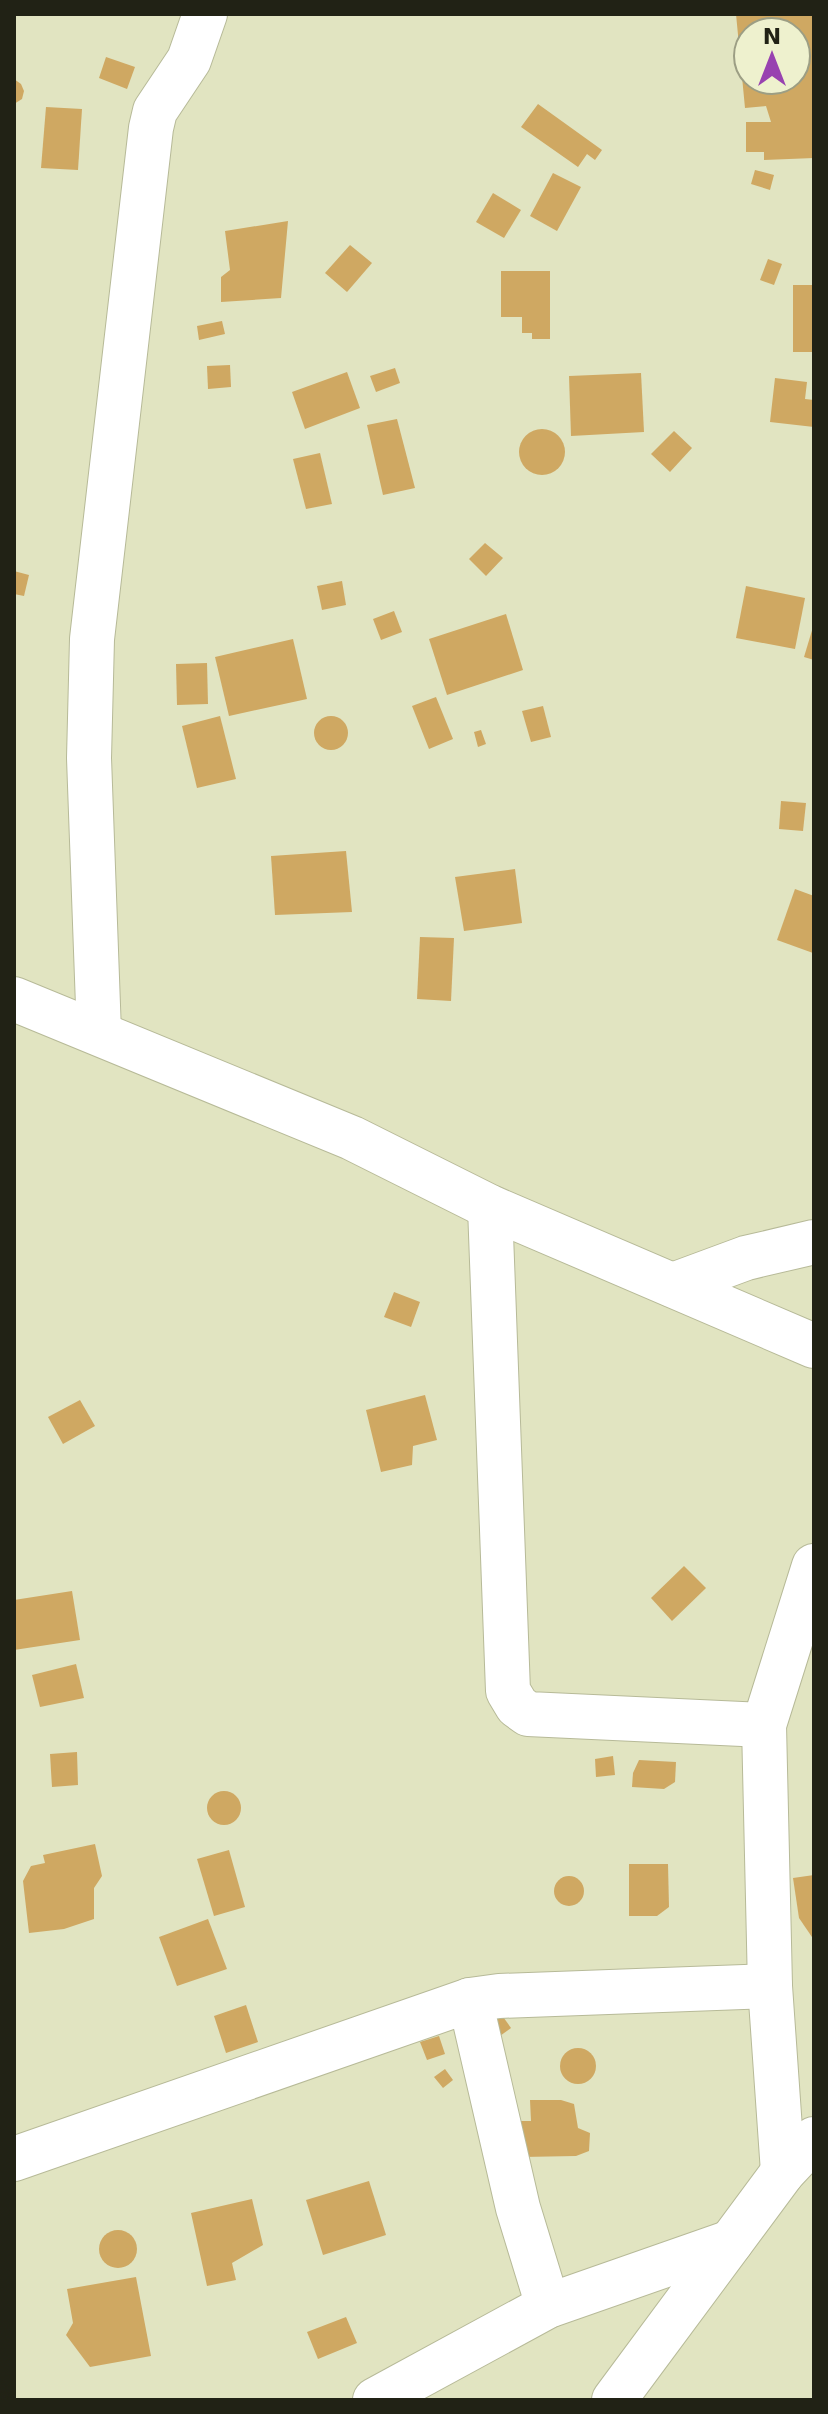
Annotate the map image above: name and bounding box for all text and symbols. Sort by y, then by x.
north arrow [732,16,812,96]
text: N [763,24,781,49]

